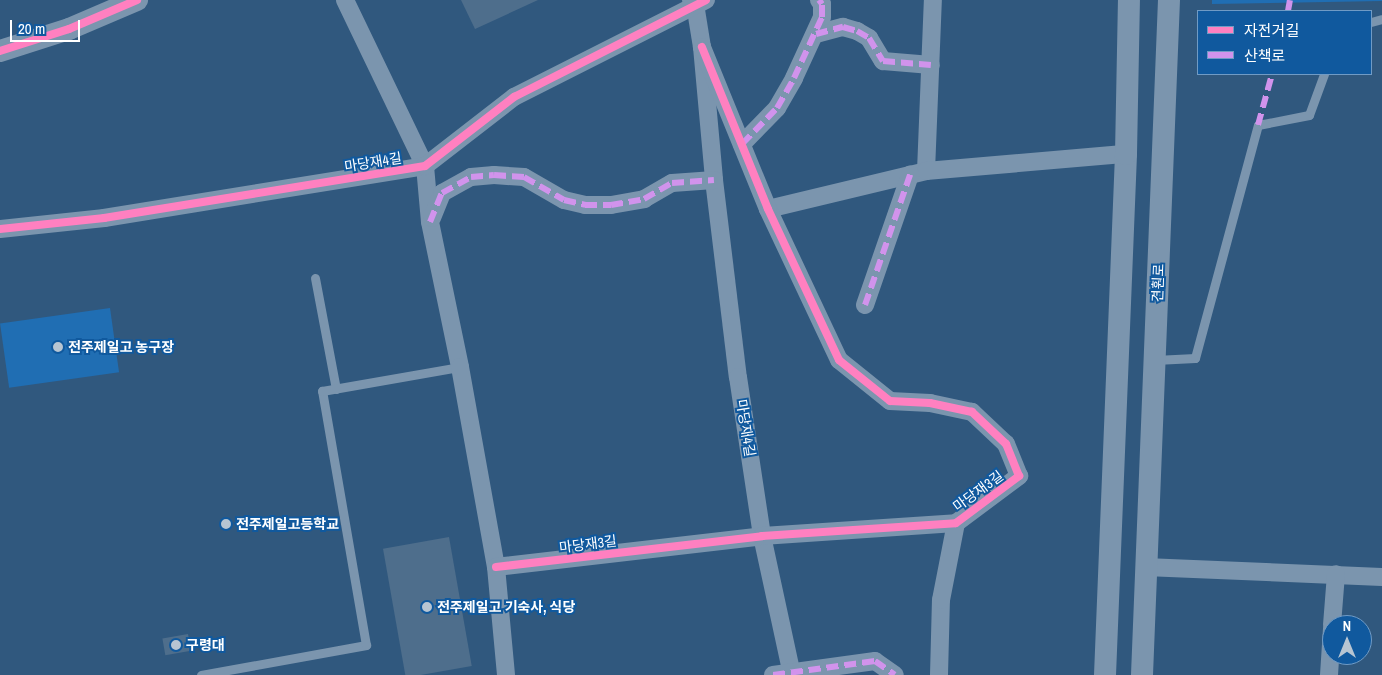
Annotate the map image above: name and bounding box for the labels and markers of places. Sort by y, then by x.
place label: 전주제일고 농구장 [68,339,174,355]
marker: 전주제일고 농구장 [52,341,64,353]
place label: 전주제일고등학교 [236,516,339,532]
marker: 전주제일고등학교 [220,518,232,530]
place label: 전주제일고 기숙사, 식당 [437,599,575,615]
marker: 전주제일고 기숙사, 식당 [421,601,433,613]
place label: 구령대 [186,637,225,653]
marker: 구령대 [170,639,182,651]

